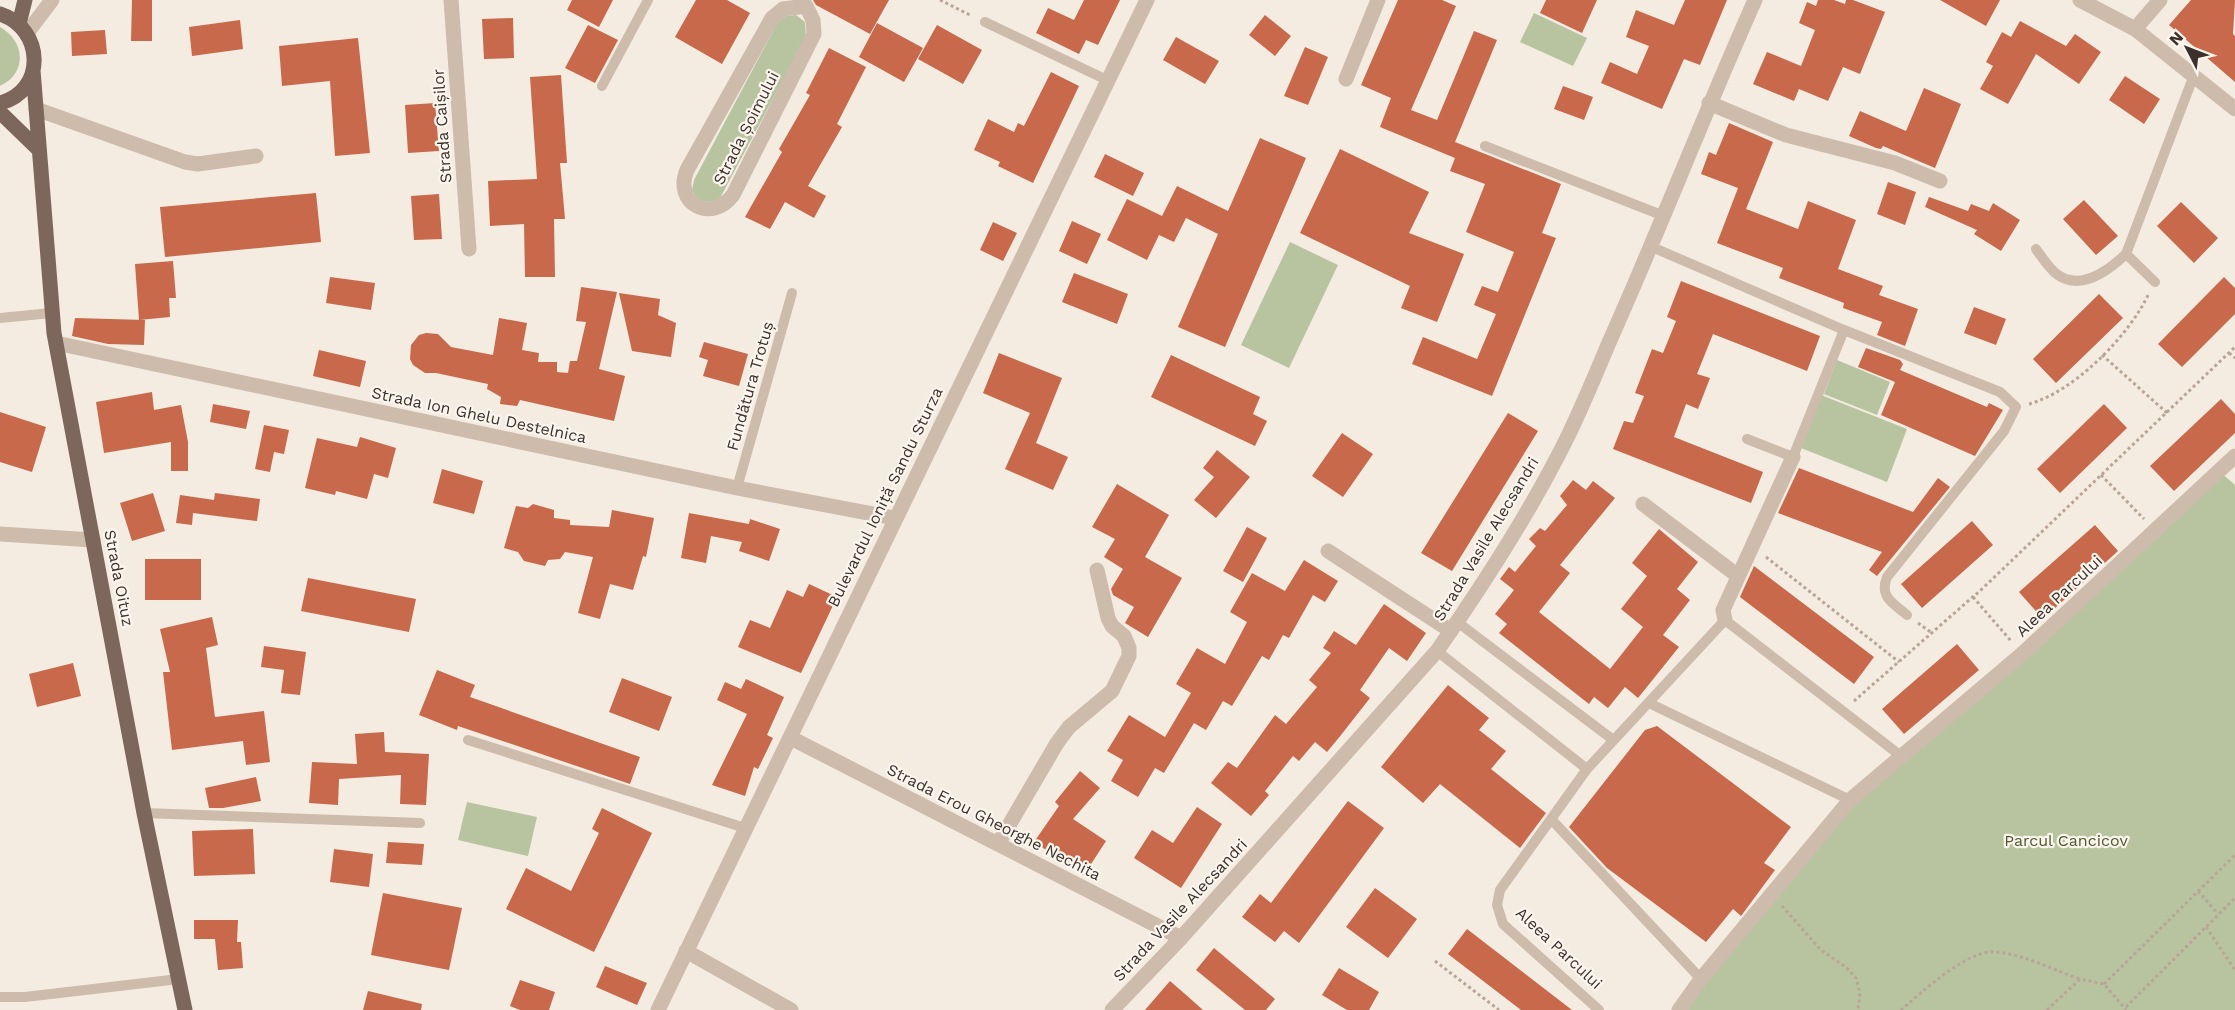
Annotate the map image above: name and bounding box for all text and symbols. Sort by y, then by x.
north arrow [2157,18,2217,78]
text: N [2165,28,2187,49]
street label: Strada Caișilor [428,68,455,184]
street label: Strada Șoimului [709,68,783,188]
street label: Fundătura Trotuș [722,319,778,453]
street label: Strada Ion Ghelu Destelnica [370,383,588,447]
street label: Bulevardul Ioniță Sandu Sturza [823,384,947,610]
street label: Strada Vasile Alecsandri [1429,454,1543,624]
street label: Strada Oituz [100,528,138,628]
street label: Aleea Parcului [2012,551,2106,641]
street label: Strada Erou Gheorghe Nechita [884,760,1104,884]
park label: Parcul Cancicov [2004,831,2129,850]
street label: Strada Vasile Alecsandri [1109,835,1251,985]
street label: Aleea Parcului [1512,903,1606,993]

